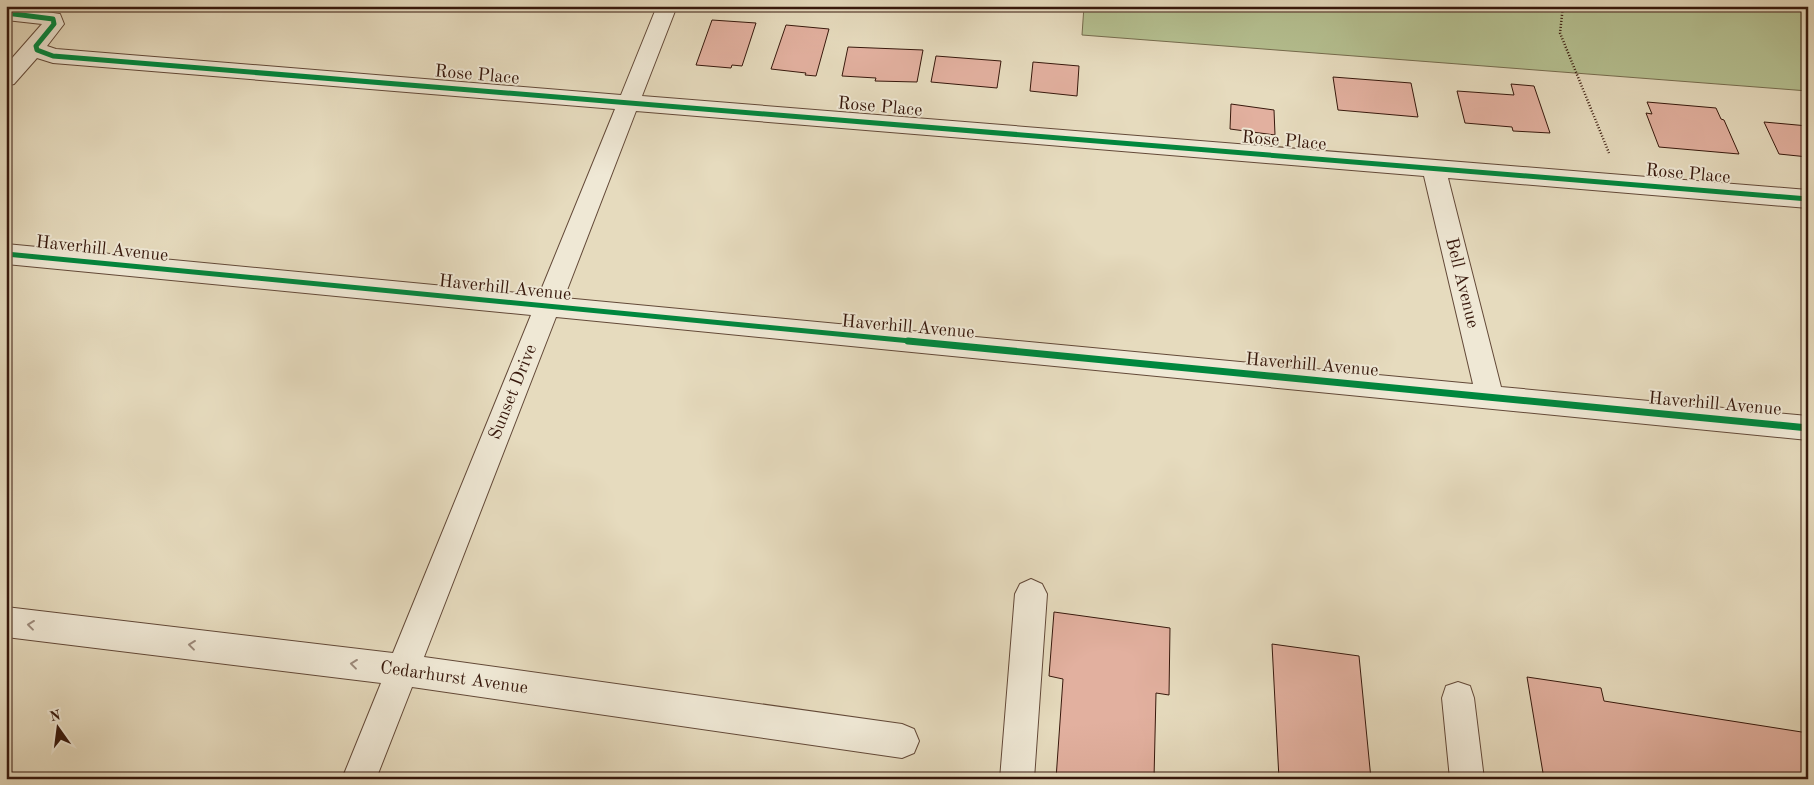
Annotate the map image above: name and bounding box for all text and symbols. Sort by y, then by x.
street label: Rose Place [434,62,520,88]
street label: Rose Place [837,94,923,120]
street label: Rose Place [1241,128,1327,154]
street label: Rose Place [1645,161,1731,187]
street label: Haverhill Avenue [35,233,169,265]
street label: Bell Avenue [1442,236,1482,330]
street label: Haverhill Avenue [438,272,572,304]
street label: Haverhill Avenue [841,312,975,342]
street label: Sunset Drive [486,342,540,442]
street label: Haverhill Avenue [1245,350,1379,380]
street label: Haverhill Avenue [1648,389,1782,419]
one-way arrow [27,620,35,631]
one-way arrow [188,640,197,650]
one-way arrow [349,659,357,670]
street label: Cedarhurst Avenue [379,659,529,697]
north arrow [32,702,82,752]
text: N [48,708,62,724]

